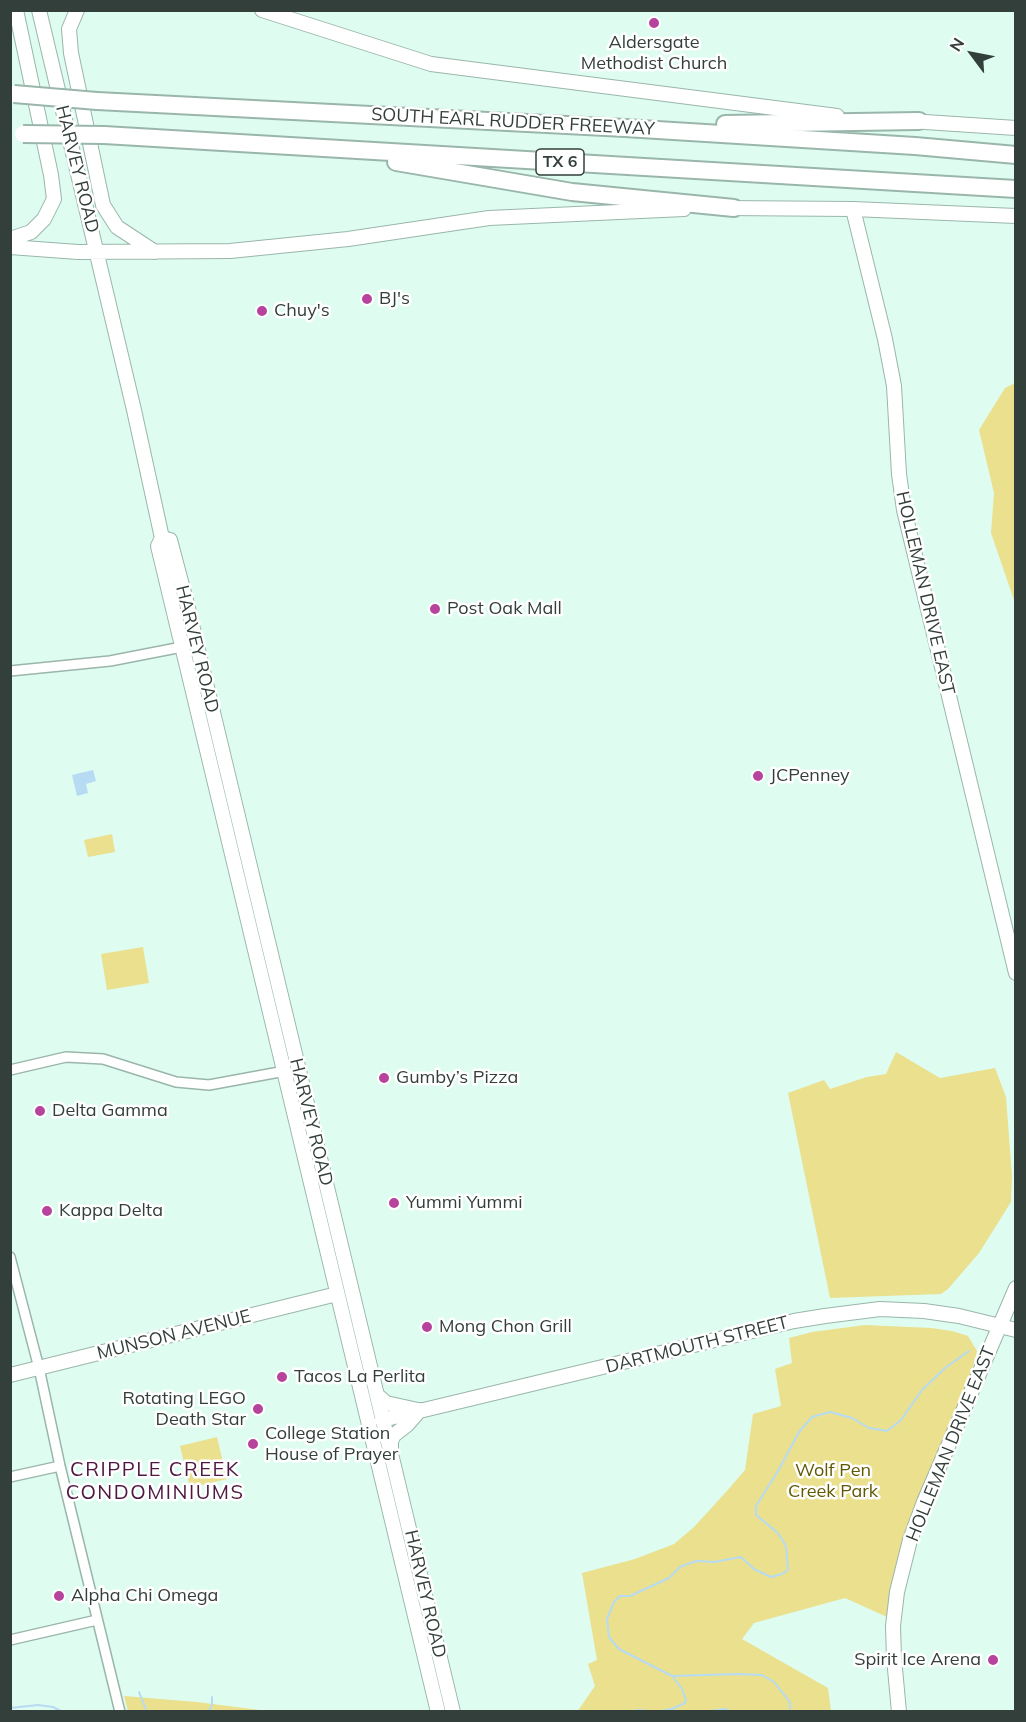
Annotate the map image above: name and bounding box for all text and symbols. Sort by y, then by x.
marker: Aldersgate Methodist Church [647,16,661,30]
north arrow [942,24,1002,84]
place label: Aldersgate Methodist Church [581,32,727,74]
text: N [945,34,968,55]
street label: HARVEY ROAD [51,103,103,235]
street label: SOUTH EARL RUDDER FREEWAY [371,104,655,140]
road number: TX 6 [536,149,584,175]
place label: BJ's [379,288,410,310]
marker: BJ's [360,292,374,306]
place label: Chuy's [274,300,330,322]
marker: Chuy's [255,304,269,318]
street label: HOLLEMAN DRIVE EAST [891,489,959,697]
street label: HARVEY ROAD [171,583,223,715]
place label: Post Oak Mall [447,598,562,620]
marker: Post Oak Mall [428,602,442,616]
place label: JCPenney [770,765,850,787]
marker: JCPenney [751,769,765,783]
street label: HARVEY ROAD [285,1056,337,1188]
place label: Gumby’s Pizza [396,1067,518,1089]
marker: Gumby’s Pizza [377,1071,391,1085]
place label: Delta Gamma [52,1100,168,1122]
marker: Delta Gamma [33,1104,47,1118]
place label: Yummi Yummi [406,1192,523,1214]
marker: Yummi Yummi [387,1196,401,1210]
place label: Kappa Delta [59,1200,163,1222]
marker: Kappa Delta [40,1204,54,1218]
street label: MUNSON AVENUE [95,1305,253,1365]
street label: DARTMOUTH STREET [604,1312,790,1378]
place label: Mong Chon Grill [439,1316,572,1338]
marker: Mong Chon Grill [420,1320,434,1334]
street label: HOLLEMAN DRIVE EAST [902,1343,1000,1545]
place label: Tacos La Perlita [294,1366,426,1388]
marker: Tacos La Perlita [275,1370,289,1384]
place label: Rotating LEGO Death Star [122,1388,246,1430]
marker: Rotating LEGO Death Star [251,1402,265,1416]
place label: College Station House of Prayer [265,1423,398,1466]
marker: College Station House of Prayer [246,1437,260,1451]
district label: CRIPPLE CREEK CONDOMINIUMS [66,1458,244,1505]
park label: Wolf Pen Creek Park [788,1460,878,1502]
street label: HARVEY ROAD [400,1528,450,1660]
place label: Alpha Chi Omega [71,1585,218,1607]
marker: Alpha Chi Omega [52,1589,66,1603]
place label: Spirit Ice Arena [854,1649,981,1671]
marker: Spirit Ice Arena [986,1653,1000,1667]

